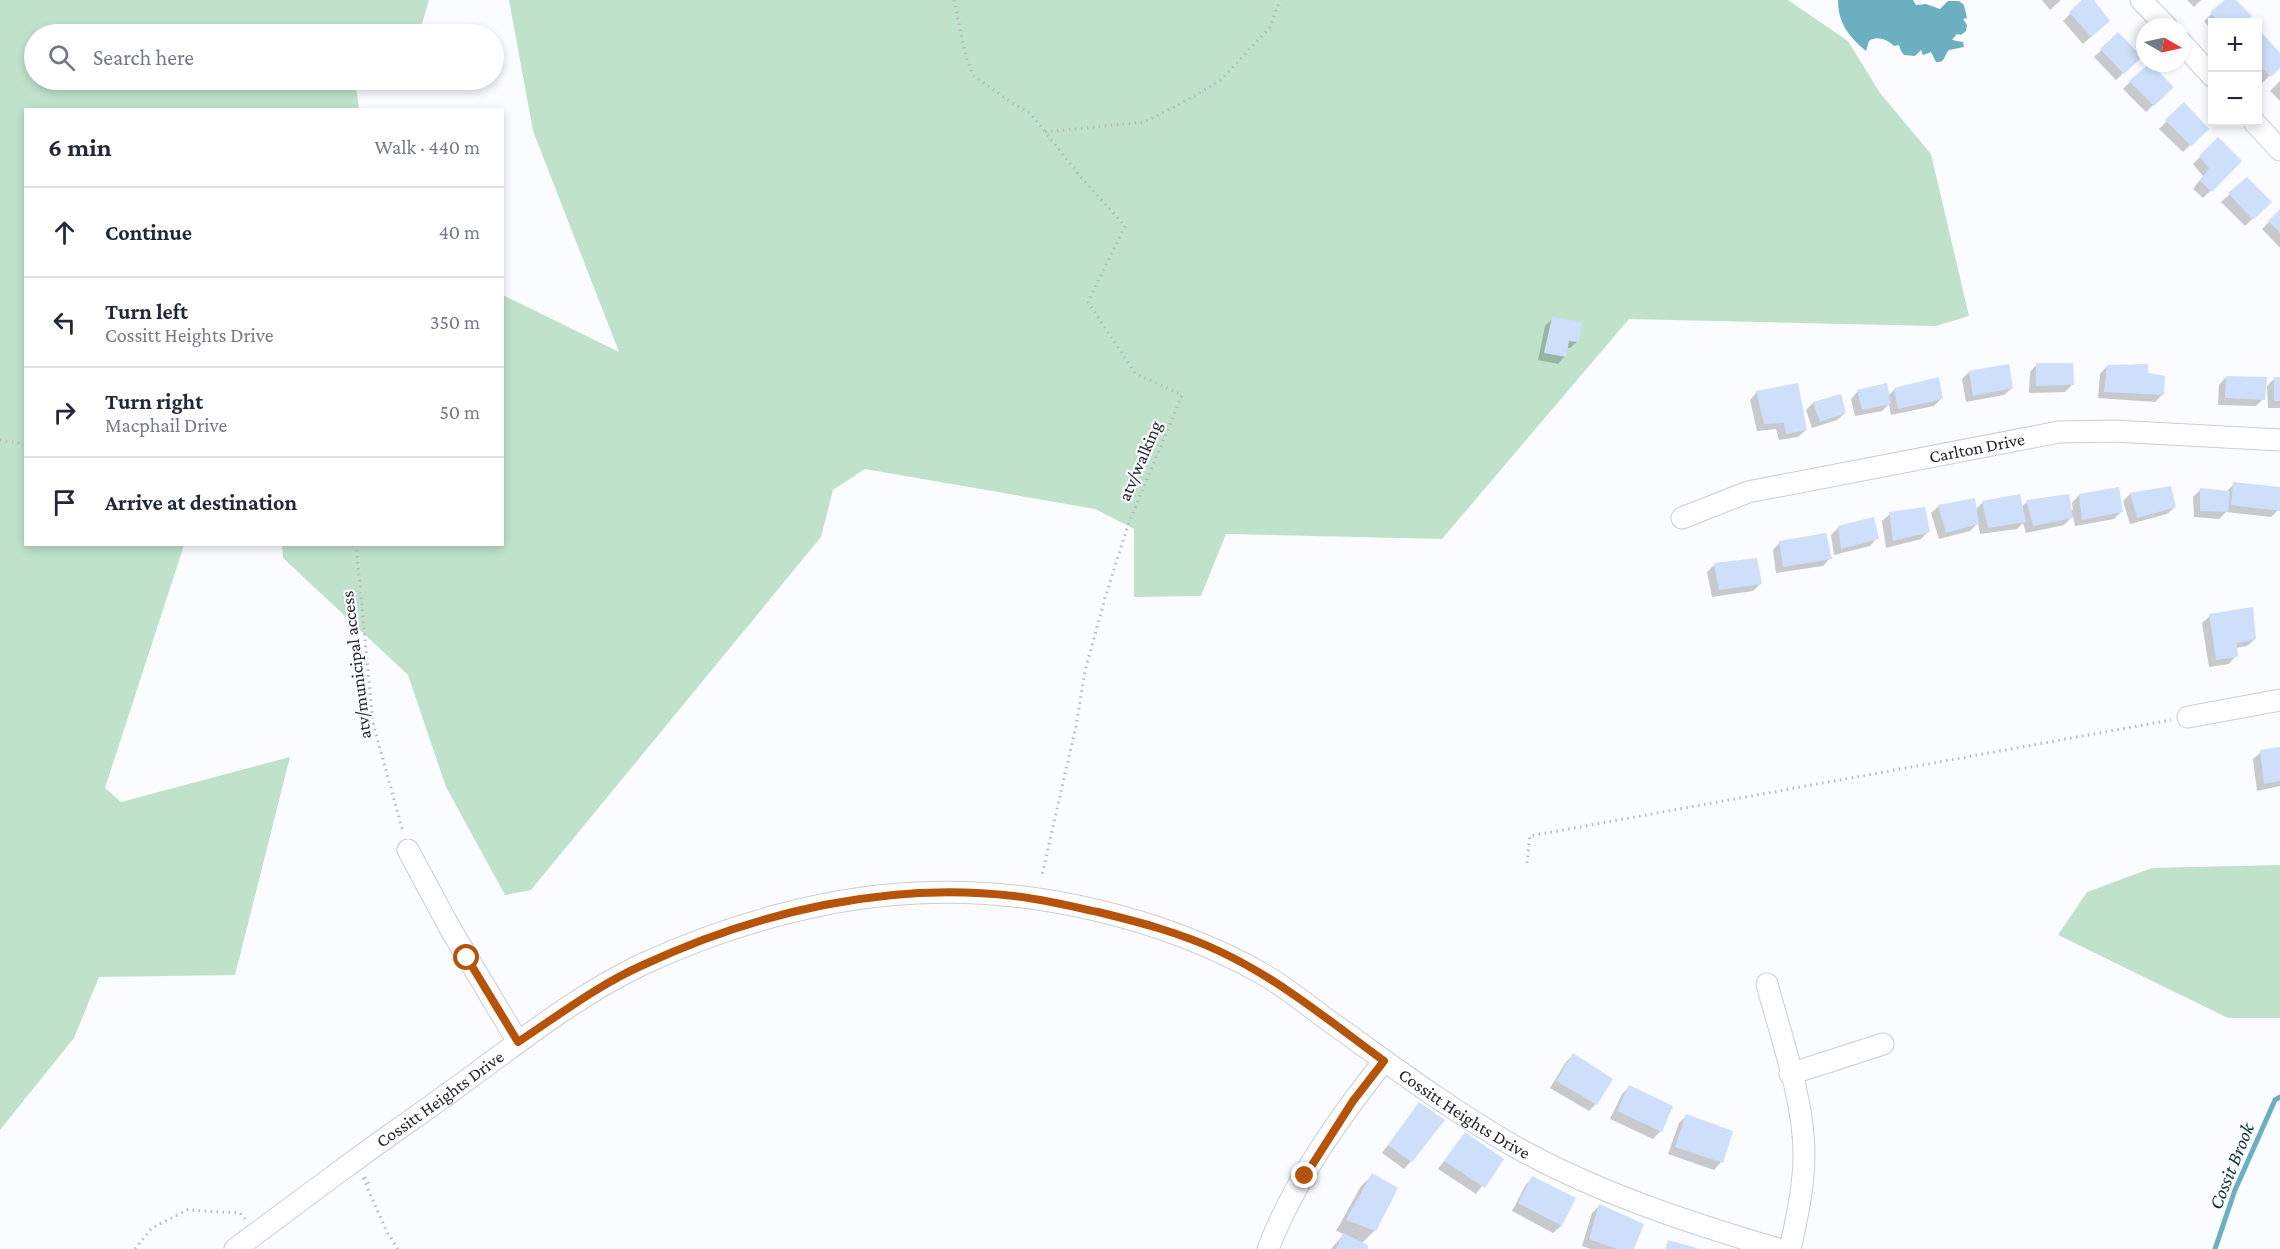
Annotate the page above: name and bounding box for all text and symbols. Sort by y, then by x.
north arrow [2136,18,2190,72]
map controls [2208,18,2262,126]
button: + [2208,18,2262,72]
search box [24,24,504,90]
icon: search [45,41,78,74]
text: Search here [93,45,194,70]
button: − [2208,72,2262,126]
text: 6 min [48,133,112,162]
text: Walk · 440 m [375,136,480,158]
icon: ahead [48,216,81,249]
text: Continue [105,220,192,245]
text: 40 m [439,221,480,243]
text: Turn left [105,299,188,324]
icon: left [48,306,81,339]
text: 350 m [430,311,480,333]
text: Cossitt Heights Drive [105,324,274,346]
text: Turn right [105,389,203,414]
icon: right [48,396,81,429]
text: 50 m [439,401,480,423]
text: Macphail Drive [105,414,227,436]
street label: atv/walking [1114,418,1166,504]
street label: Carlton Drive [1927,429,2026,467]
icon: arrive [48,486,81,519]
text: Arrive at destination [105,490,297,515]
street label: atv/municipal access [337,590,375,740]
route start [453,944,479,970]
street label: Cossitt Heights Drive [373,1046,507,1151]
street label: Cossitt Heights Drive [1395,1064,1534,1163]
water label: Cossit Brook [2204,1119,2259,1212]
route end [1291,1162,1317,1188]

